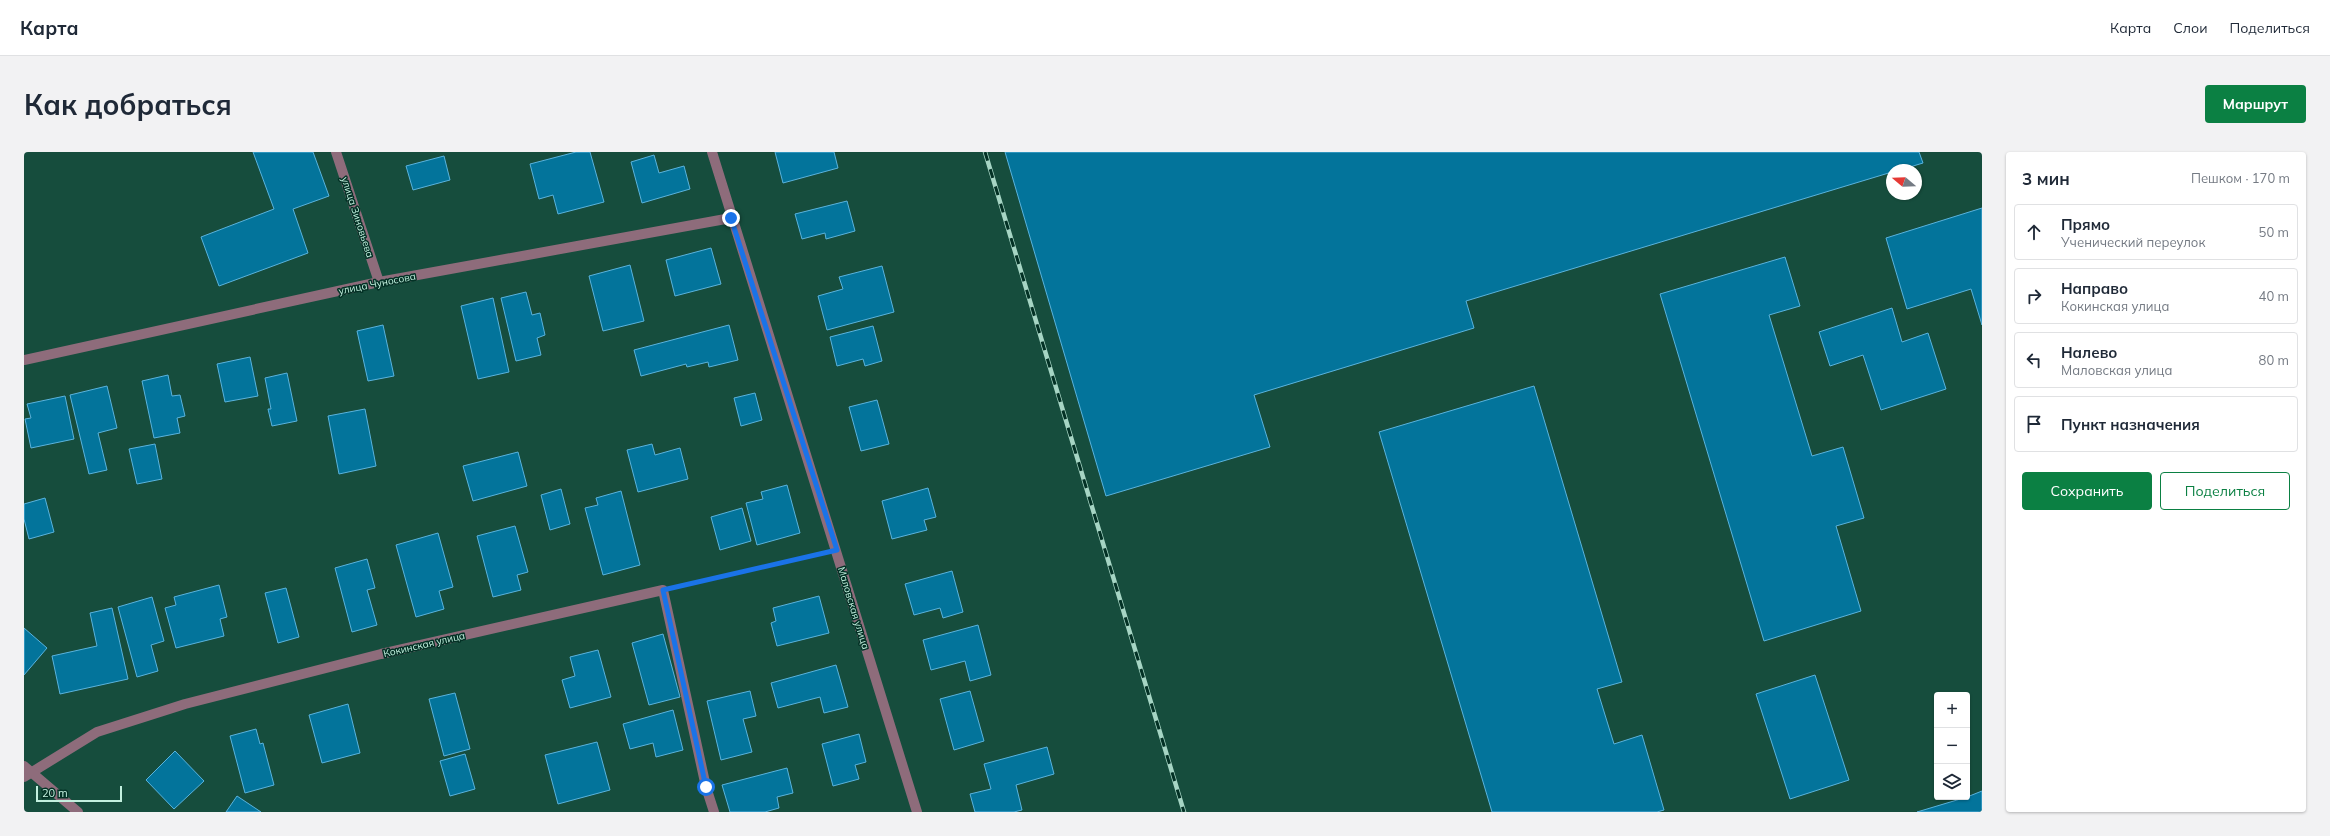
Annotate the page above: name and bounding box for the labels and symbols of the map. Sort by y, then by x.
north arrow [1886,164,1922,200]
street label: улица Зиновьева [338,175,377,259]
route end [722,209,740,227]
street label: улица Чуносова [337,270,417,297]
street label: Маловская улица [835,565,872,651]
street label: Кокинская улица [382,629,466,660]
route start [697,778,715,796]
scale bar [36,784,122,803]

